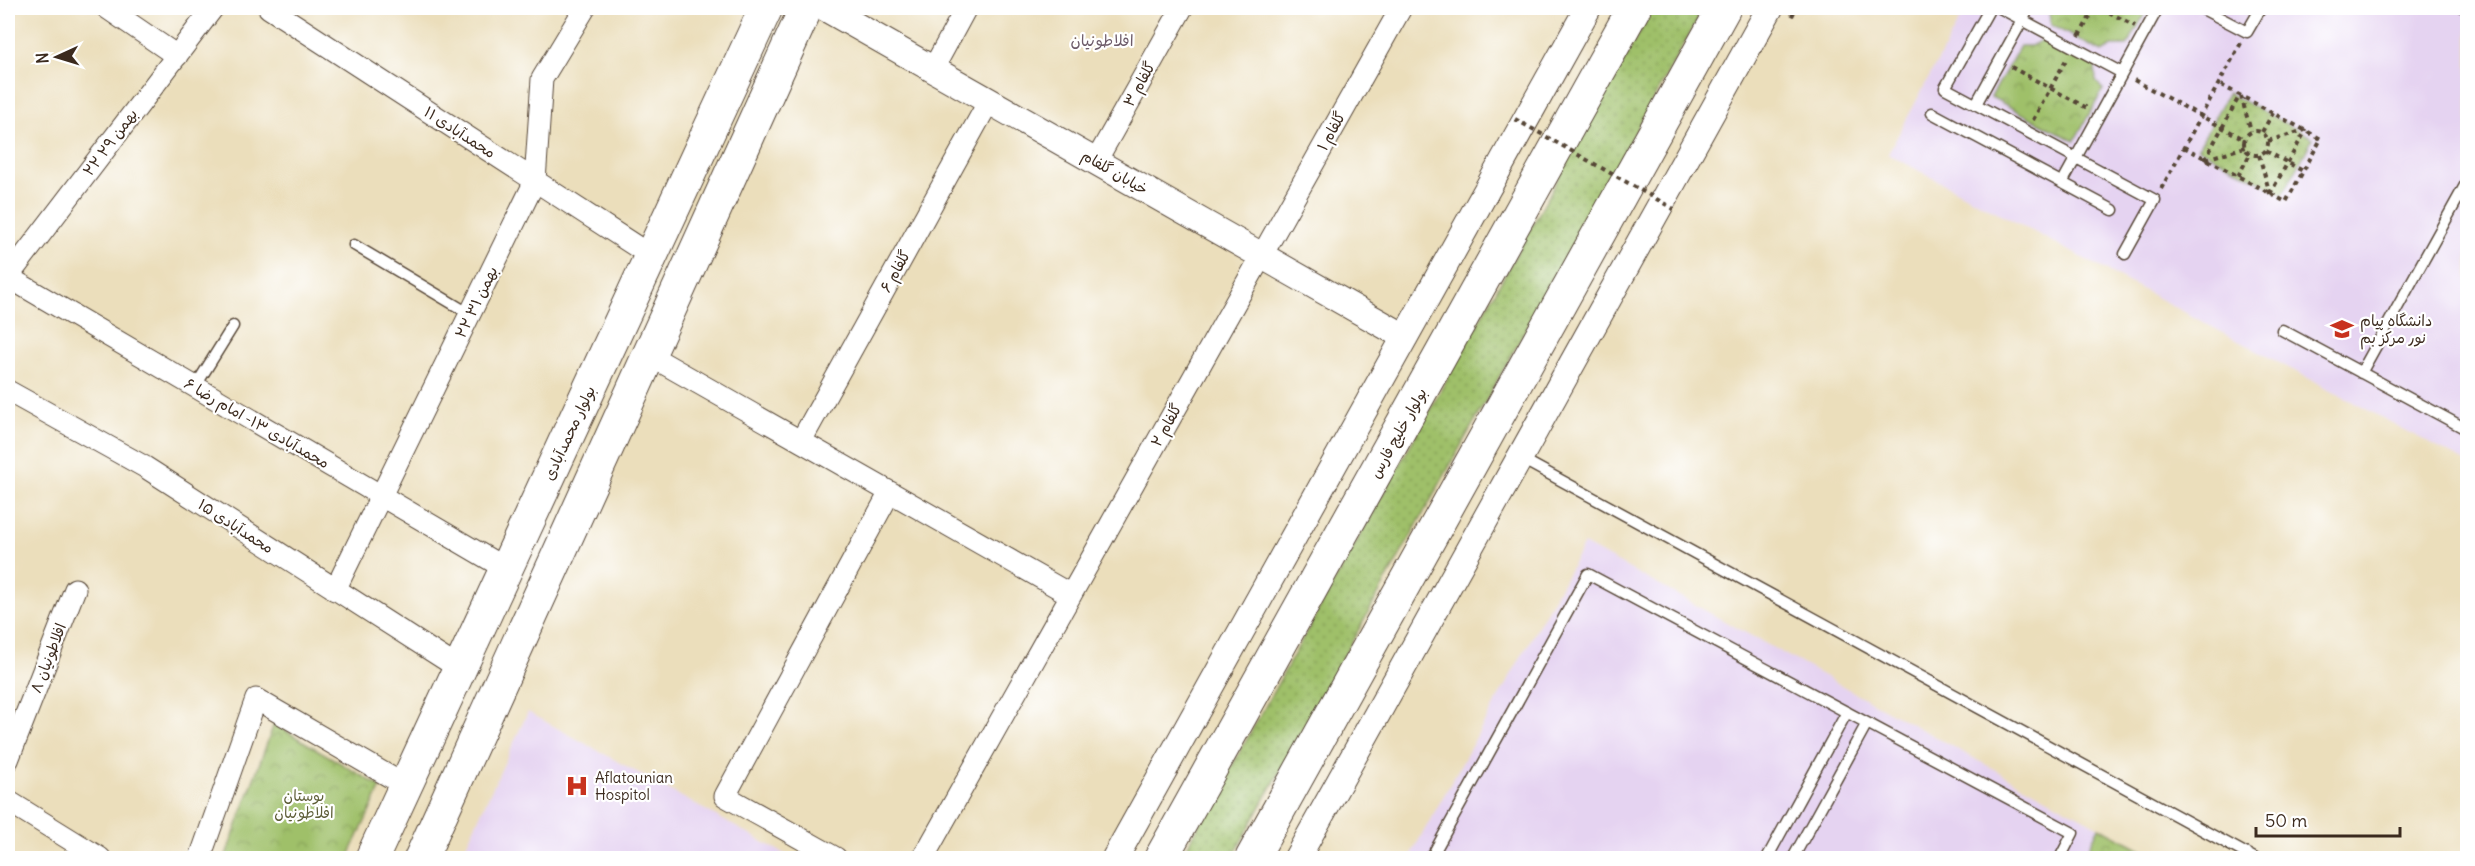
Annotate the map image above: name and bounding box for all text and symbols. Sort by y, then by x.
north arrow [27,27,87,87]
district label: افلاطونیان [1070,30,1134,51]
text: N [32,52,52,64]
street label: گلفام ۳ [1119,58,1161,111]
street label: محمدآبادی ۱۱ [421,102,499,162]
street label: ۲۲ بهمن ۲۹ [79,105,141,179]
street label: گلفام ۱ [1313,108,1351,155]
street label: خیابان گلفام [1077,145,1152,200]
street label: گلفام ۶ [876,247,916,296]
street label: ۲۲ بهمن ۳۱ [450,263,502,341]
place label: دانشگاه پیام نور مرکز بم [2360,311,2432,350]
school or university icon: دانشگاه پیام نور مرکز بم [2329,316,2355,342]
street label: محمدآبادی ۱۳- امام رضا ۶ [180,374,333,474]
street label: بولوار محمدآبادی [539,383,600,484]
street label: بولوار خلیج فارس [1365,385,1432,482]
street label: گلفام ۲ [1146,400,1187,451]
street label: محمدآبادی ۱۵ [195,495,277,557]
street label: افلاطونیان ۸ [26,620,70,696]
place label: Aflatounian Hospitol [595,768,673,804]
hospital icon: Aflatounian Hospitol [564,773,590,799]
park label: بوستان افلاطونیان [274,786,334,822]
scale bar [2256,800,2400,838]
text: 50 m [2265,809,2307,832]

